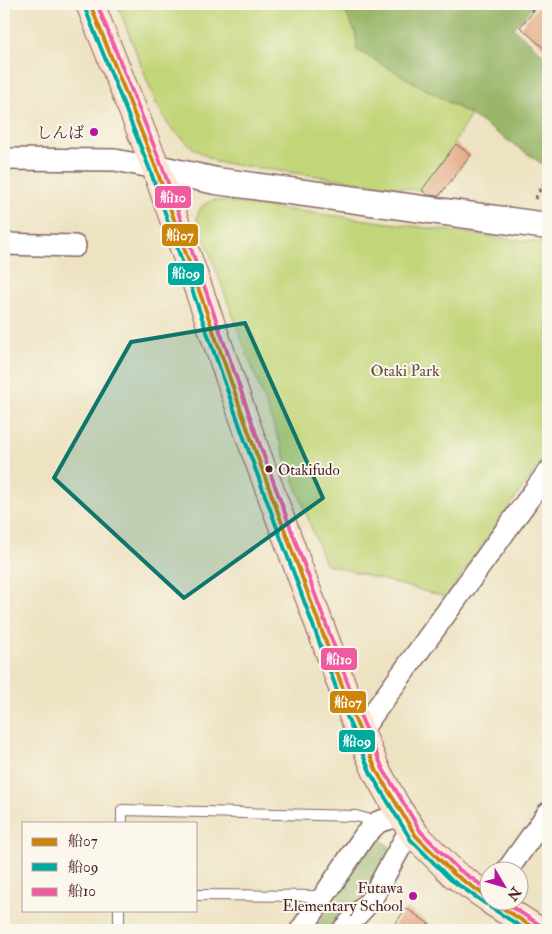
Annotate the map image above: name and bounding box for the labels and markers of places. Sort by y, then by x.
place label: しんば [36,123,84,143]
marker: しんば [88,126,100,138]
place label: Otakifudo [278,461,340,480]
marker: Otakifudo [264,464,274,474]
place label: Futawa Elementary School [282,878,403,916]
marker: Futawa Elementary School [407,890,419,902]

